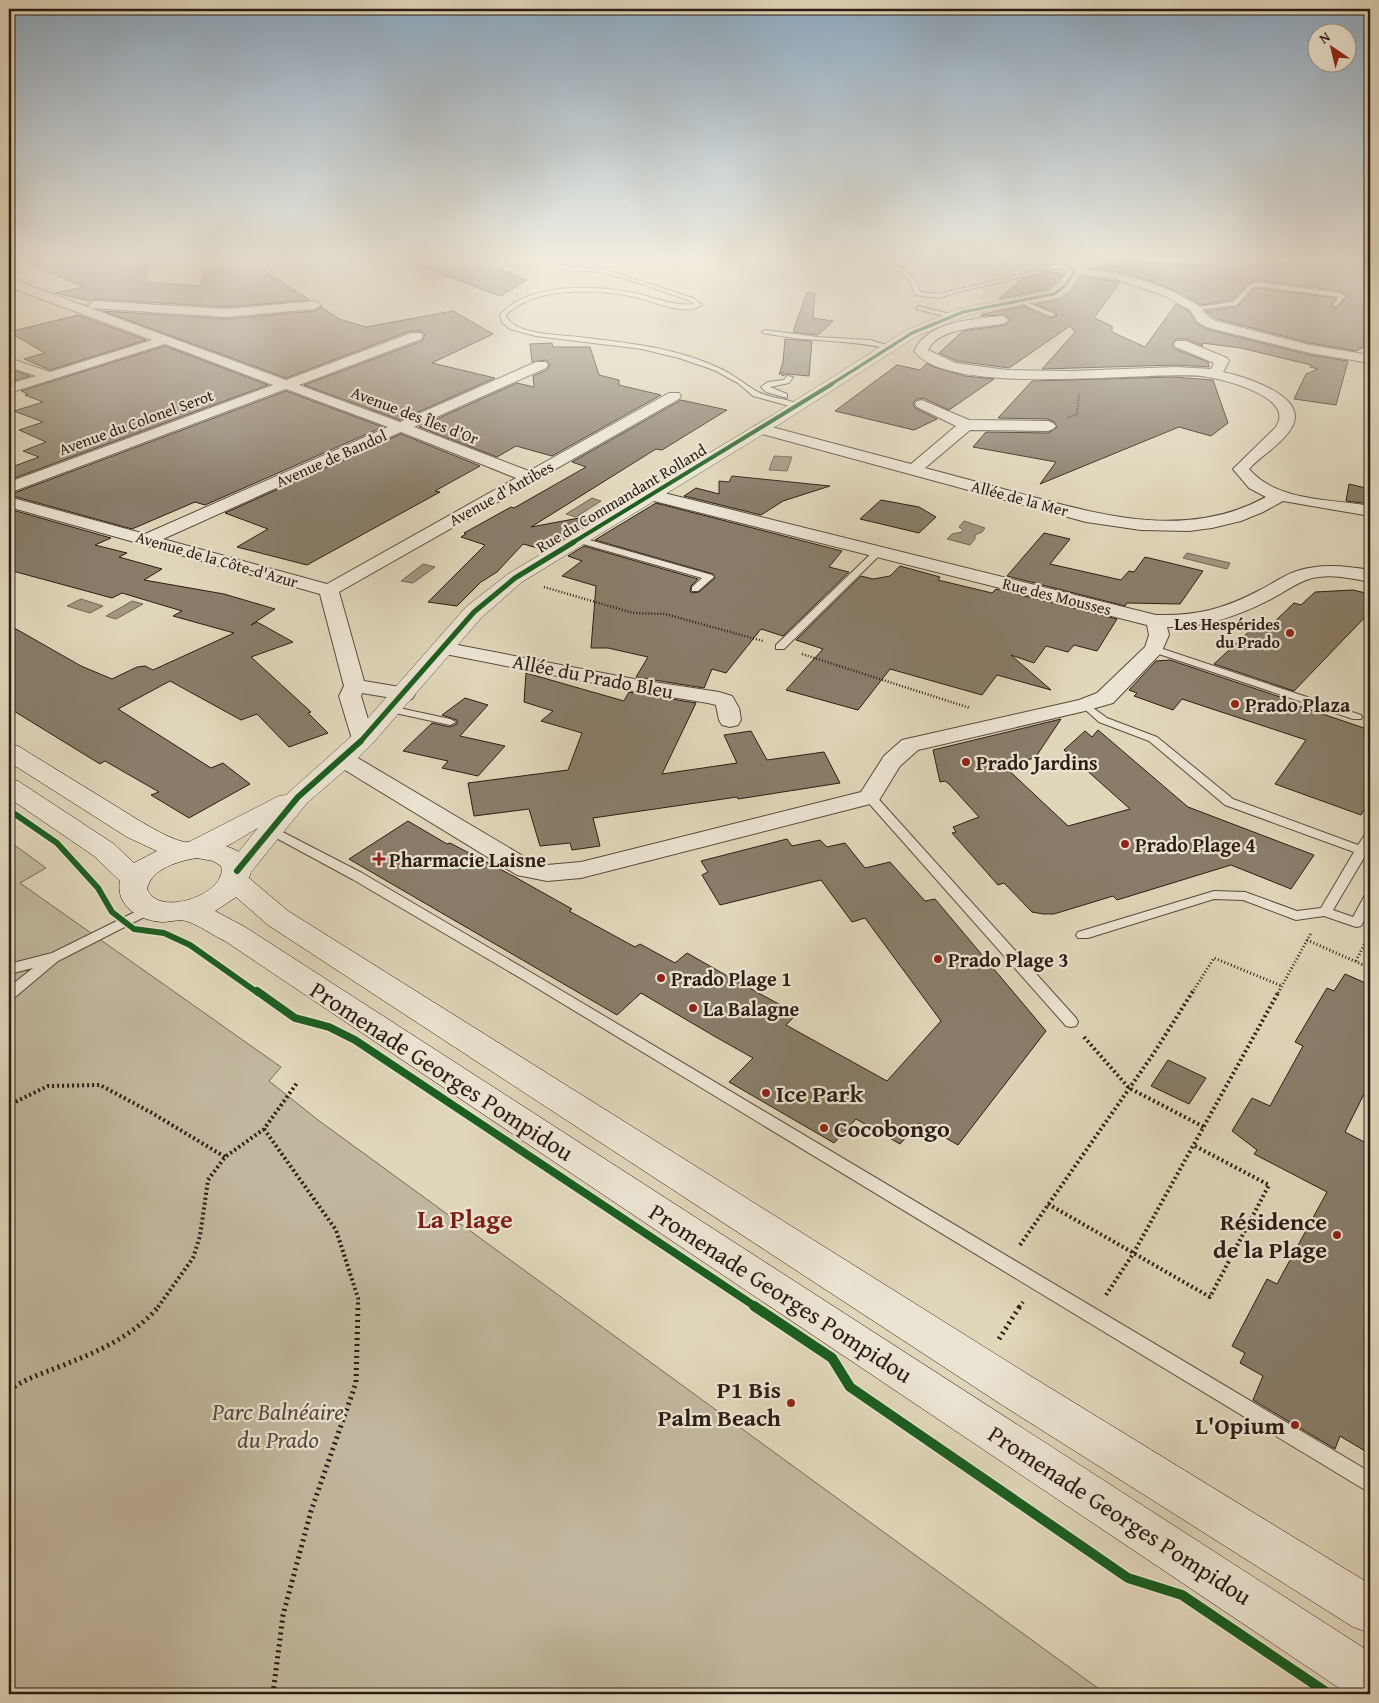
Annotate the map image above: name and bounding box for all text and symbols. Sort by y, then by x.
north arrow [1306,22,1356,72]
text: N [1315,26,1335,48]
street label: Avenue des Îles d'Or [348,380,482,450]
street label: Avenue du Colonel Serot [55,383,217,461]
street label: Avenue de Bandol [272,423,391,493]
street label: Rue du Commandant Rolland [531,437,711,558]
street label: Avenue d'Antibes [444,454,558,532]
street label: Allée de la Mer [969,474,1072,523]
street label: Avenue de la Côte-d'Azur [133,524,301,594]
street label: Rue des Mousses [1000,571,1114,621]
place label: Les Hespérides du Prado [1174,612,1280,654]
marker: Les Hespérides du Prado [1284,627,1296,639]
street label: Allée du Prado Bleu [510,646,676,706]
place label: Prado Plaza [1245,690,1351,719]
marker: Prado Plaza [1229,698,1241,710]
place label: Prado Jardins [976,748,1098,777]
marker: Prado Jardins [960,756,972,768]
place label: Prado Plage 4 [1135,830,1256,859]
marker: Prado Plage 4 [1119,838,1131,850]
place label: Pharmacie Laisne [389,845,546,874]
marker: Pharmacie Laisne [373,853,385,865]
place label: Prado Plage 3 [948,945,1069,974]
marker: Prado Plage 3 [932,953,944,965]
place label: Prado Plage 1 [671,964,792,993]
marker: Prado Plage 1 [655,972,667,984]
street label: Promenade Georges Pompidou [303,973,581,1169]
place label: La Balagne [703,994,799,1023]
marker: La Balagne [687,1002,699,1014]
place label: Ice Park [776,1076,864,1111]
marker: Ice Park [760,1087,772,1099]
place label: Cocobongo [834,1111,950,1146]
marker: Cocobongo [818,1122,830,1134]
street label: Promenade Georges Pompidou [642,1195,920,1391]
district label: La Plage [417,1199,513,1238]
place label: Résidence de la Plage [1213,1204,1327,1267]
marker: Résidence de la Plage [1331,1229,1343,1241]
place label: P1 Bis Palm Beach [658,1372,781,1435]
park label: Parc Balnéaire du Prado [211,1394,344,1457]
marker: P1 Bis Palm Beach [785,1397,797,1409]
place label: L'Opium [1195,1408,1285,1443]
street label: Promenade Georges Pompidou [981,1417,1259,1613]
marker: L'Opium [1289,1419,1301,1431]

